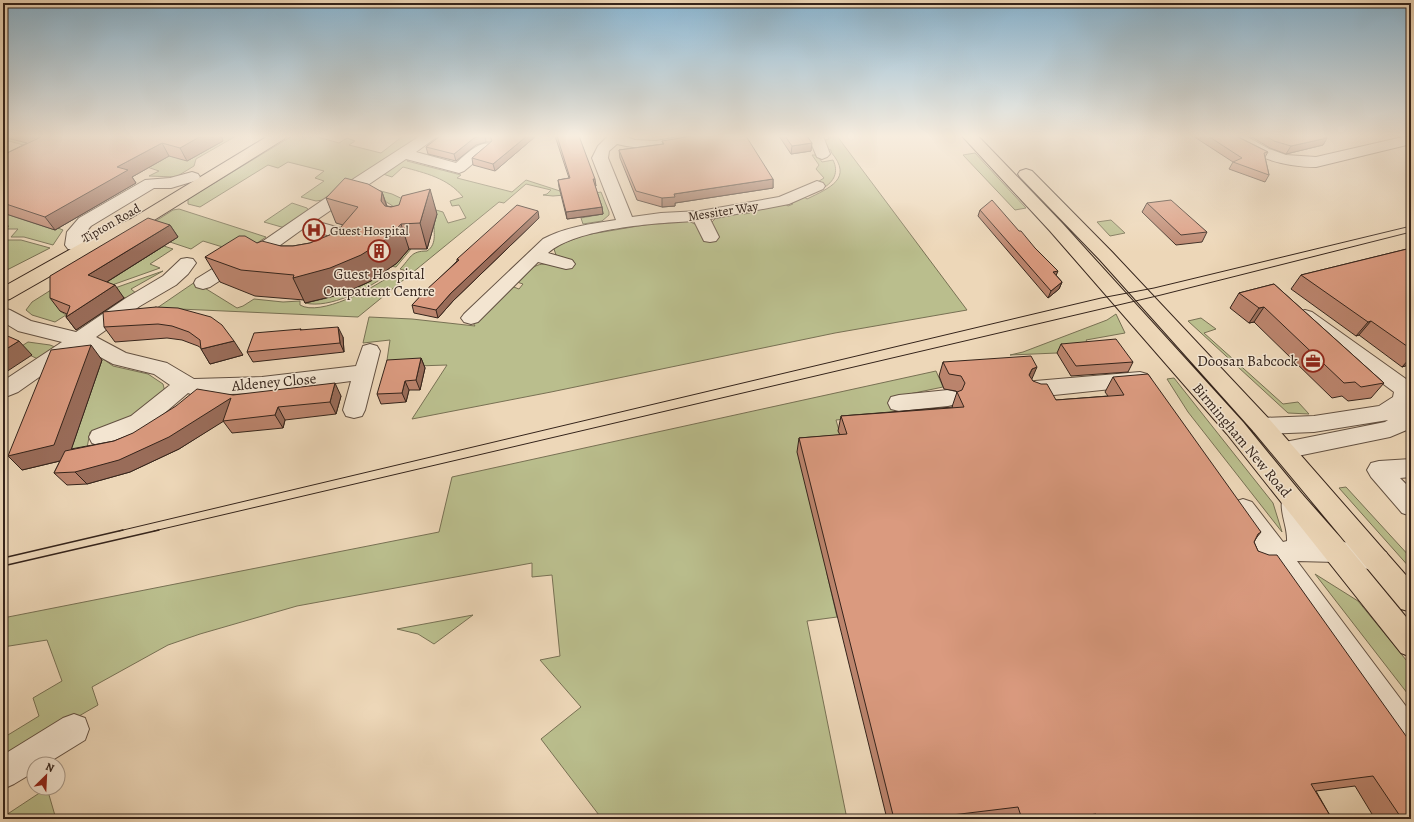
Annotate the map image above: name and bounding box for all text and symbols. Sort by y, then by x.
street label: Messiter Way [687,197,760,225]
street label: Tipton Road [79,199,143,247]
hospital icon: Guest Hospital [301,217,327,243]
place label: Guest Hospital [330,222,409,239]
building icon: Guest Hospital Outpatient Centre [366,238,392,264]
place label: Guest Hospital Outpatient Centre [323,264,435,301]
office icon: Doosan Babcock [1300,348,1326,374]
place label: Doosan Babcock [1197,351,1299,371]
street label: Aldeney Close [230,368,317,396]
street label: Birmingham New Road [1188,379,1296,502]
north arrow [26,756,66,796]
text: N [43,759,57,776]

